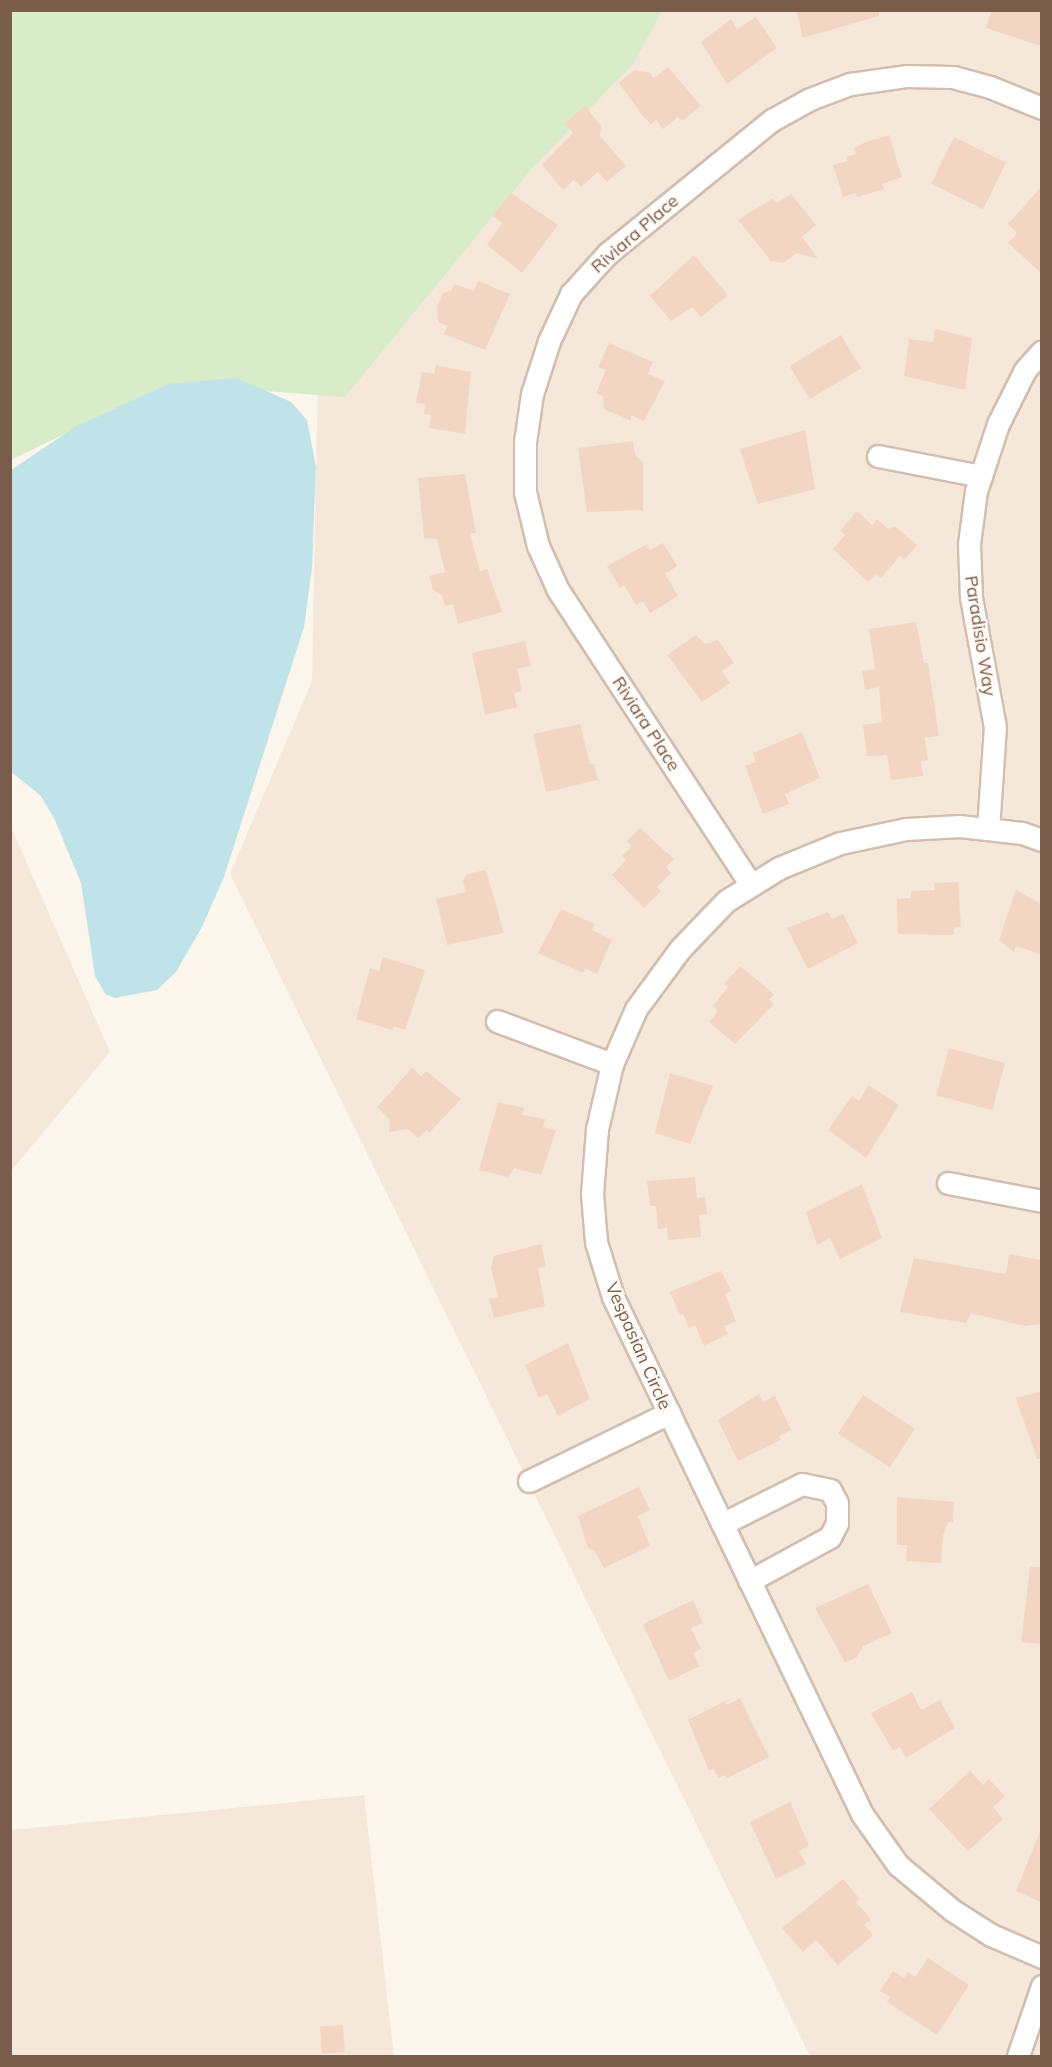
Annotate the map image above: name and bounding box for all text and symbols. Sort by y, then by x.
street label: Riviara Place [587,190,683,278]
street label: Paradisio Way [960,574,1000,698]
street label: Riviara Place [607,673,685,775]
street label: Vespasian Circle [600,1279,676,1413]

